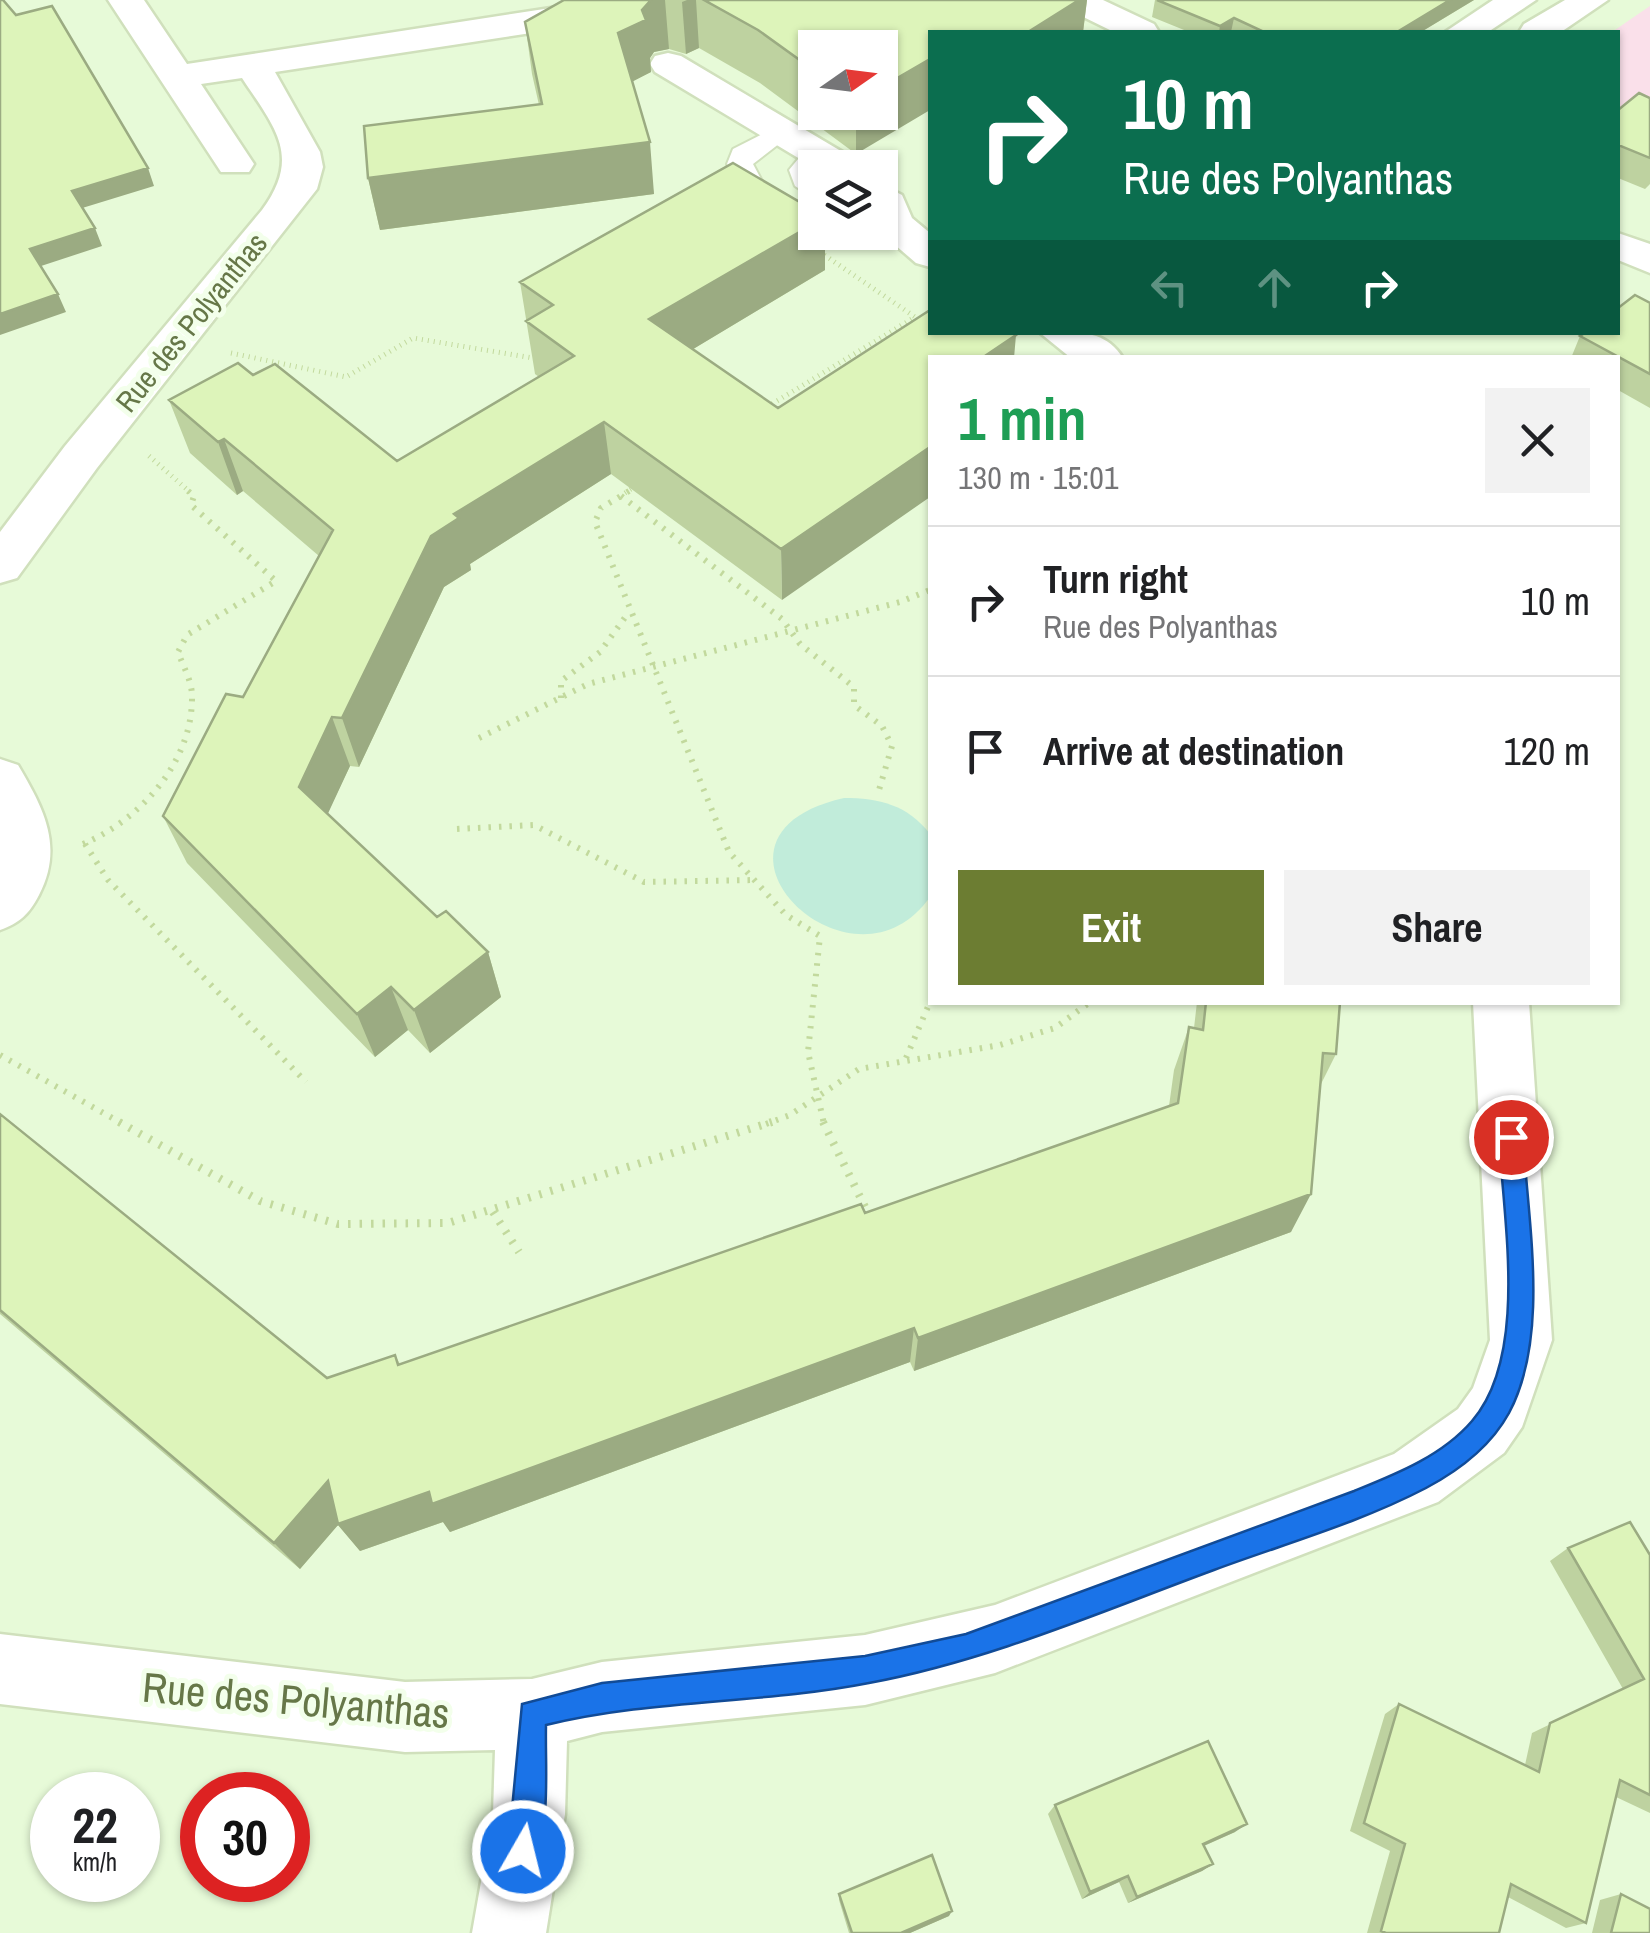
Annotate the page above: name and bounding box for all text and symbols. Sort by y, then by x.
north arrow [798,30,898,130]
map controls [798,30,898,250]
text: 10 m [1123,57,1254,151]
icon: right [958,70,1088,200]
text: Rue des Polyanthas [1123,147,1453,208]
button: layers [798,150,898,250]
street label: Rue des Polyanthas [106,224,276,420]
icon: left [1142,260,1197,315]
icon: ahead [1247,260,1302,315]
icon: right [1352,260,1407,315]
text: 1 min [958,378,1087,459]
button: close [1485,388,1590,493]
text: 130 m · 15:01 [958,456,1118,499]
text: Turn right [1043,554,1188,605]
icon: right [958,574,1013,629]
text: 10 m [1521,576,1590,627]
text: Rue des Polyanthas [1043,605,1278,648]
icon: arrive [958,724,1013,779]
text: Arrive at destination [1043,726,1344,777]
text: 120 m [1503,726,1590,777]
button: Exit [958,870,1264,985]
button: Share [1284,870,1590,985]
pin [1469,1095,1554,1180]
icon: arrive [1484,1110,1539,1165]
street label: Rue des Polyanthas [140,1659,452,1741]
speed limit sign: 30 [180,1772,310,1902]
text: 22 [72,1791,118,1859]
position arrow [471,1799,575,1903]
text: km/h [73,1845,117,1879]

